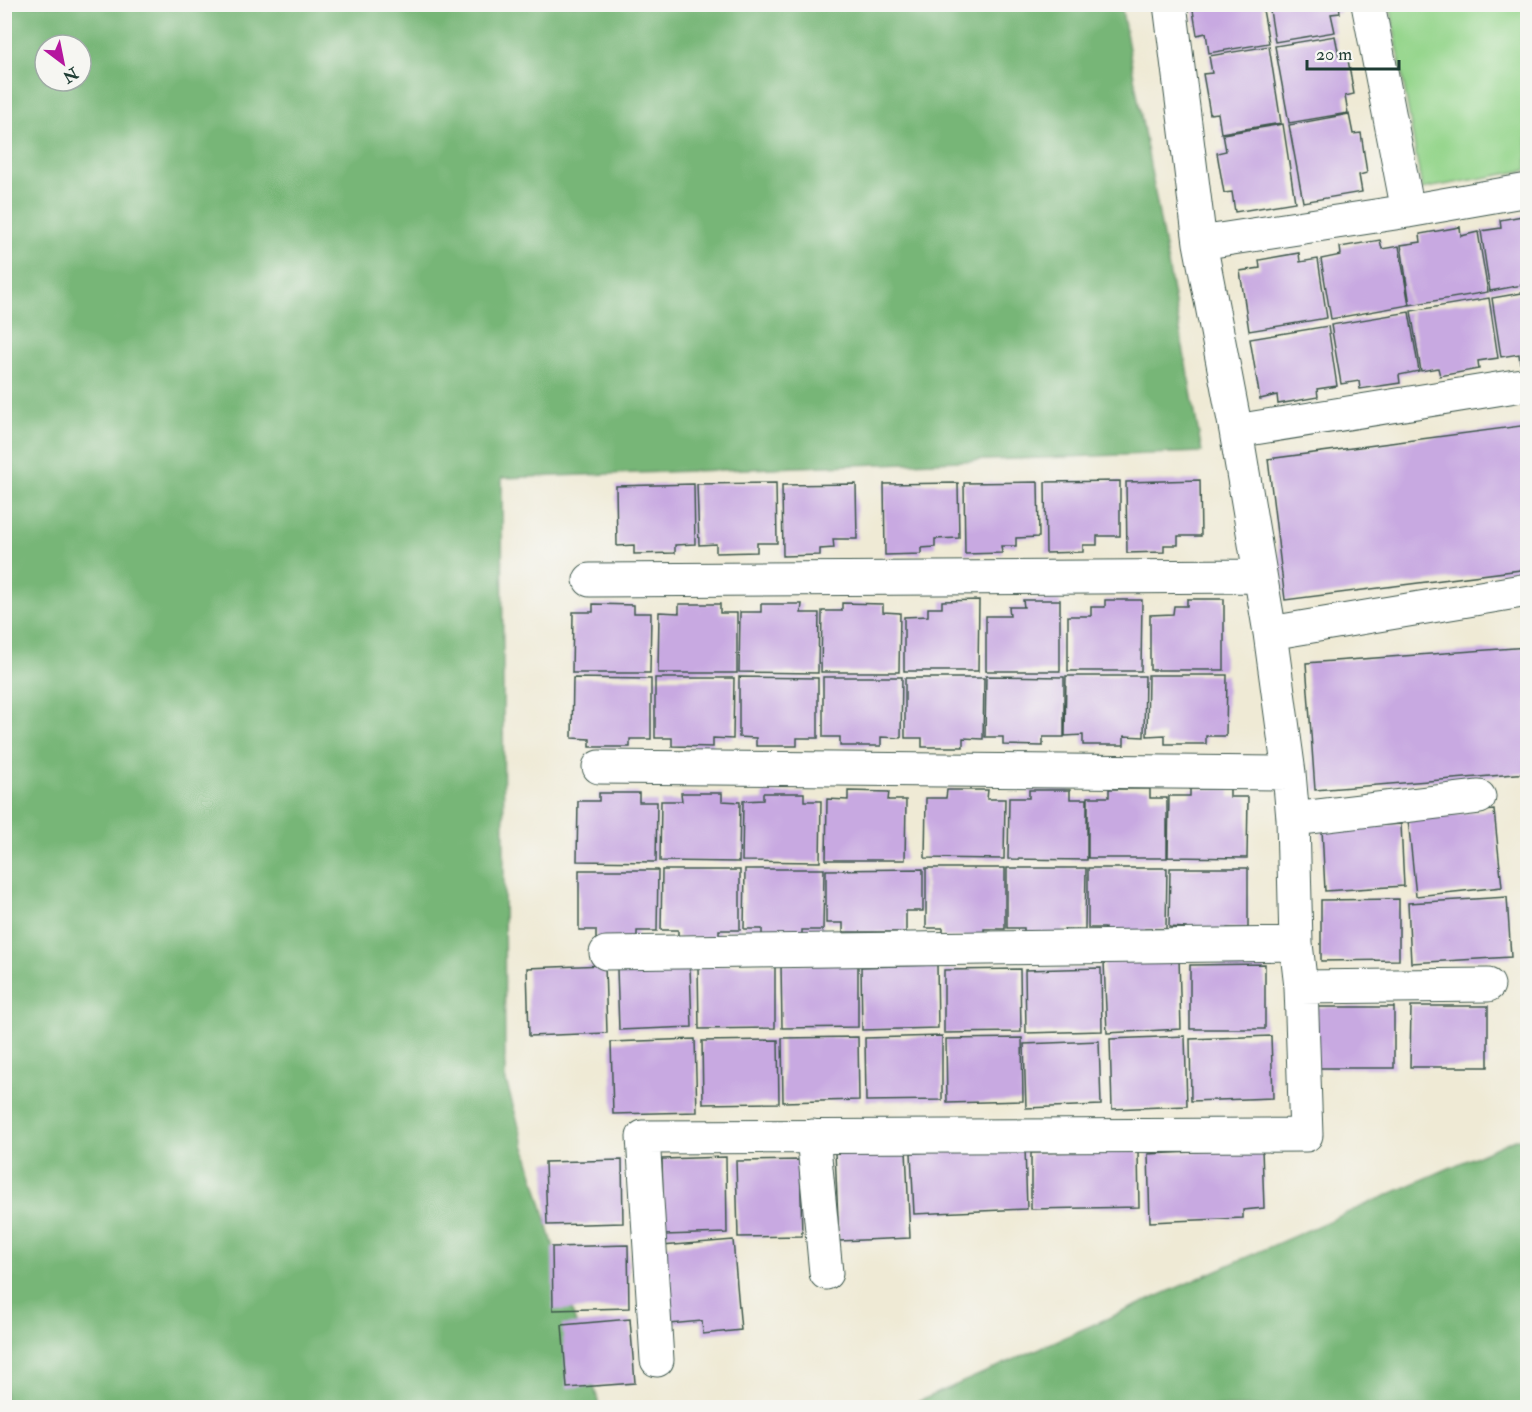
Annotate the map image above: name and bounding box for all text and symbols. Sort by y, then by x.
north arrow [33,33,93,93]
scale bar [1307,33,1398,71]
text: 20 m [1316,43,1352,66]
text: N [58,62,83,88]

